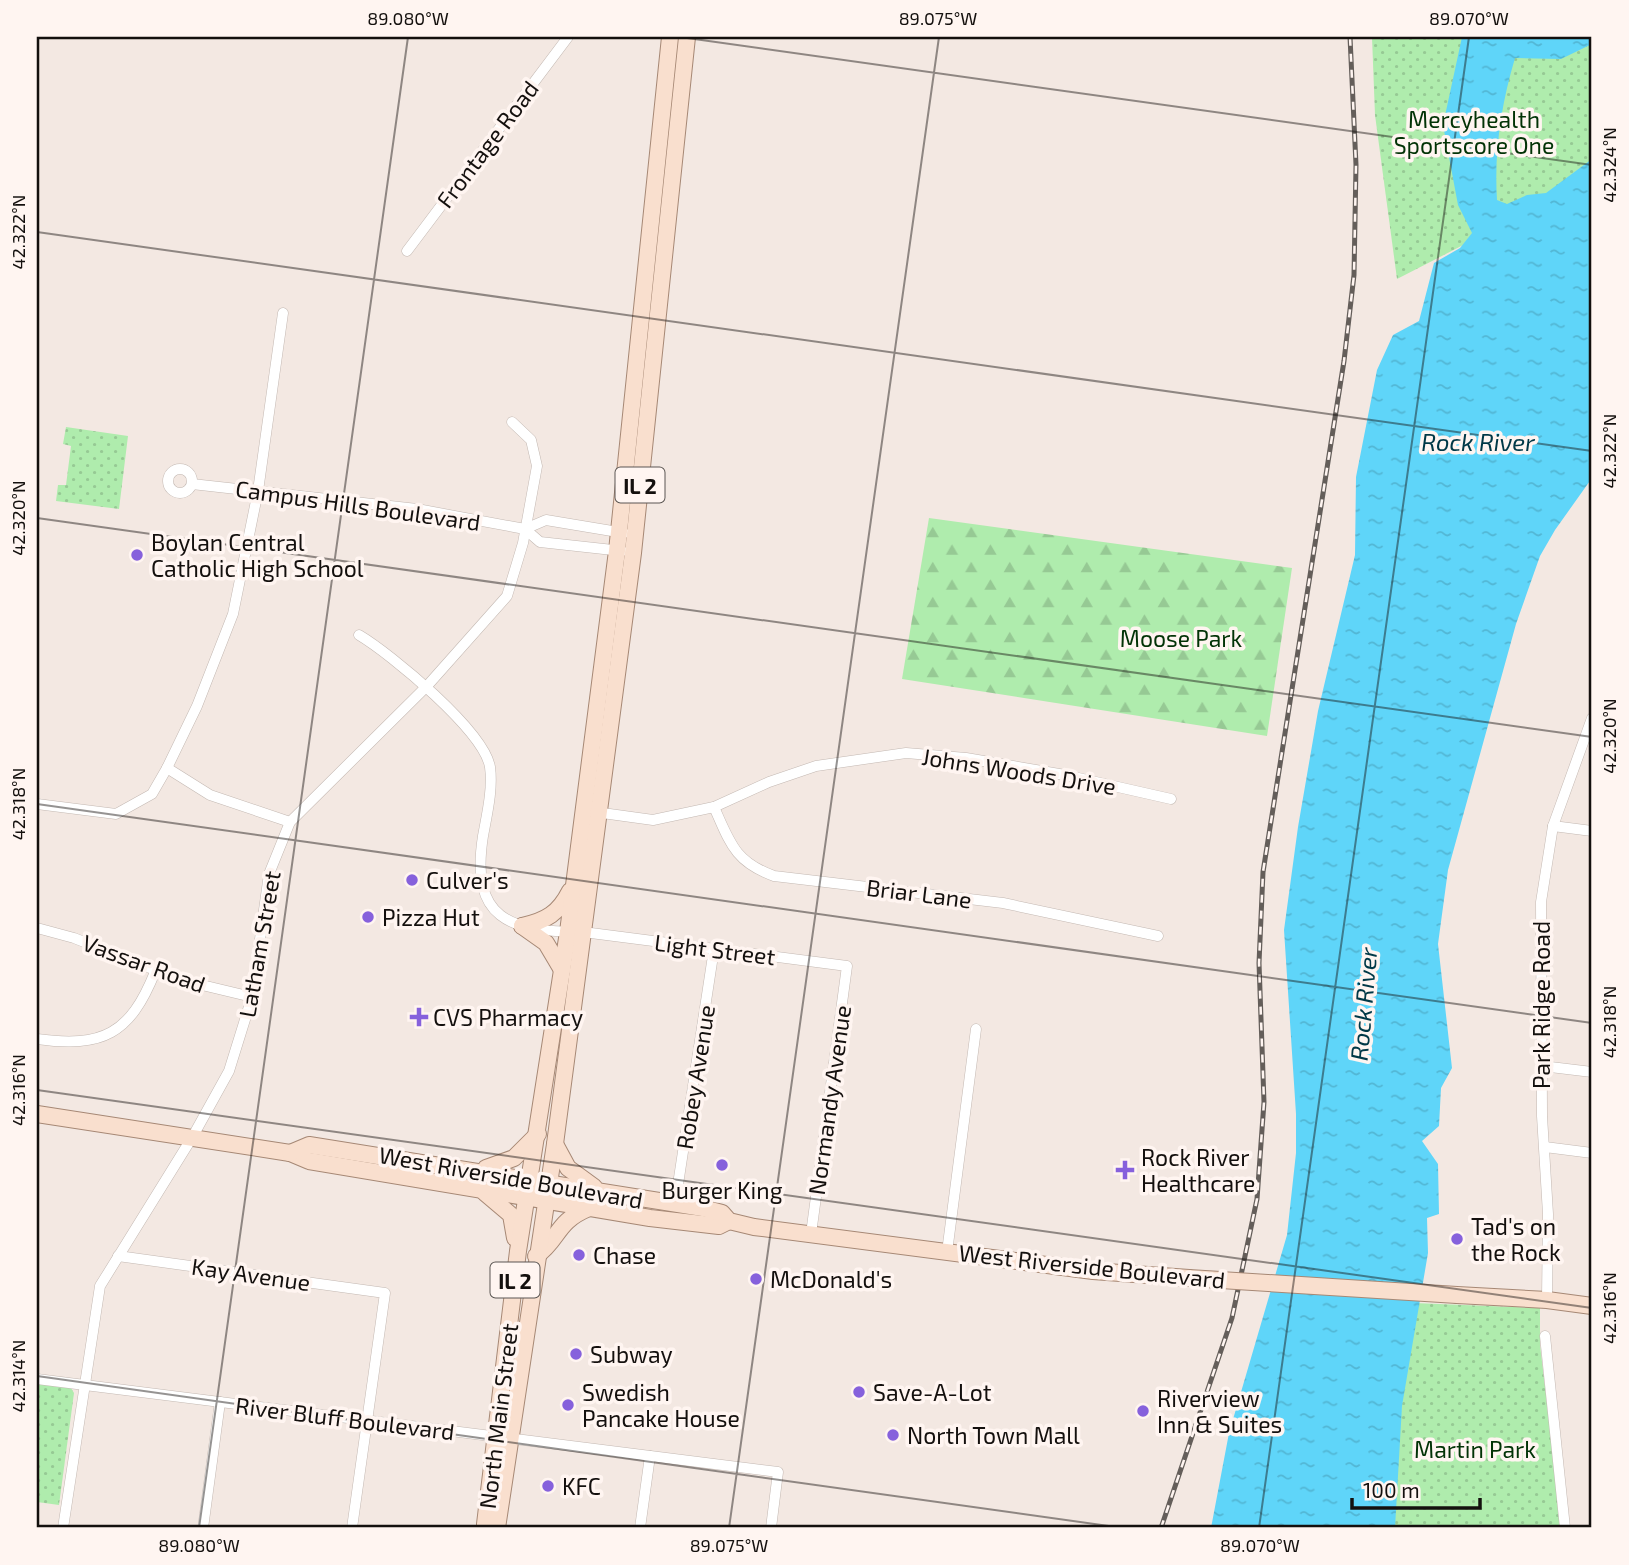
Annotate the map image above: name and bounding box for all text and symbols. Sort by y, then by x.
text: 89.080°W [367,7,449,29]
text: 89.075°W [899,7,977,29]
text: 89.070°W [1429,7,1509,29]
street label: Frontage Road [430,75,544,213]
park label: Mercyhealth Sportscore One [1394,105,1554,159]
text: 42.324°N [1598,127,1620,203]
text: 42.322°N [7,195,29,269]
text: 42.322°N [1598,414,1620,488]
water label: Rock River [1421,427,1535,456]
road number: IL 2 [616,468,664,503]
street label: Campus Hills Boulevard [234,474,482,536]
text: 42.320°N [7,480,29,556]
place label: Boylan Central Catholic High School [151,528,364,582]
marker: Boylan Central Catholic High School [129,547,145,563]
park label: Moose Park [1120,624,1243,652]
text: 42.320°N [1598,698,1620,774]
street label: Johns Woods Drive [920,742,1118,800]
text: 42.318°N [7,768,29,840]
place label: Culver's [426,866,509,894]
street label: Latham Street [232,868,286,1020]
marker: Culver's [404,872,420,888]
street label: Briar Lane [865,873,973,913]
place label: Pizza Hut [382,903,480,931]
marker: Pizza Hut [360,909,376,925]
street label: Park Ridge Road [1527,921,1555,1089]
street label: Vassar Road [79,928,209,998]
street label: Light Street [653,928,777,970]
water label: Rock River [1344,946,1382,1062]
text: 42.318°N [1598,986,1620,1058]
place label: CVS Pharmacy [433,1003,583,1031]
street label: Robey Avenue [670,1003,720,1151]
street label: Normandy Avenue [802,1003,856,1197]
marker: CVS Pharmacy [411,1009,427,1025]
text: 42.316°N [7,1054,29,1126]
street label: West Riverside Boulevard [377,1140,645,1214]
place label: Rock River Healthcare [1141,1143,1255,1197]
marker: Burger King [714,1157,730,1173]
marker: Rock River Healthcare [1115,1160,1135,1180]
place label: Burger King [662,1176,783,1204]
place label: Tad's on the Rock [1471,1212,1561,1266]
marker: Tad's on the Rock [1449,1231,1465,1247]
street label: West Riverside Boulevard [958,1238,1226,1294]
place label: Chase [593,1241,656,1269]
marker: Chase [571,1247,587,1263]
street label: Kay Avenue [190,1252,312,1296]
road number: IL 2 [490,1262,540,1298]
place label: McDonald's [770,1265,892,1293]
marker: McDonald's [748,1271,764,1287]
text: 42.316°N [1598,1272,1620,1344]
street label: North Main Street [473,1321,523,1510]
text: 42.314°N [7,1340,29,1412]
place label: Subway [590,1340,673,1368]
marker: Subway [568,1346,584,1362]
place label: Swedish Pancake House [582,1378,740,1432]
place label: Save-A-Lot [873,1378,992,1406]
marker: Save-A-Lot [851,1384,867,1400]
place label: Riverview Inn & Suites [1157,1384,1282,1438]
street label: River Bluff Boulevard [234,1391,456,1445]
marker: Swedish Pancake House [560,1397,576,1413]
marker: Riverview Inn & Suites [1135,1403,1151,1419]
place label: North Town Mall [907,1421,1080,1449]
marker: North Town Mall [885,1427,901,1443]
park label: Martin Park [1414,1435,1536,1463]
scale bar [1352,1467,1480,1511]
place label: KFC [562,1472,601,1500]
text: 100 m [1363,1477,1420,1502]
marker: KFC [540,1478,556,1494]
text: 89.080°W [158,1534,240,1556]
text: 89.075°W [690,1534,768,1556]
text: 89.070°W [1220,1534,1300,1556]

